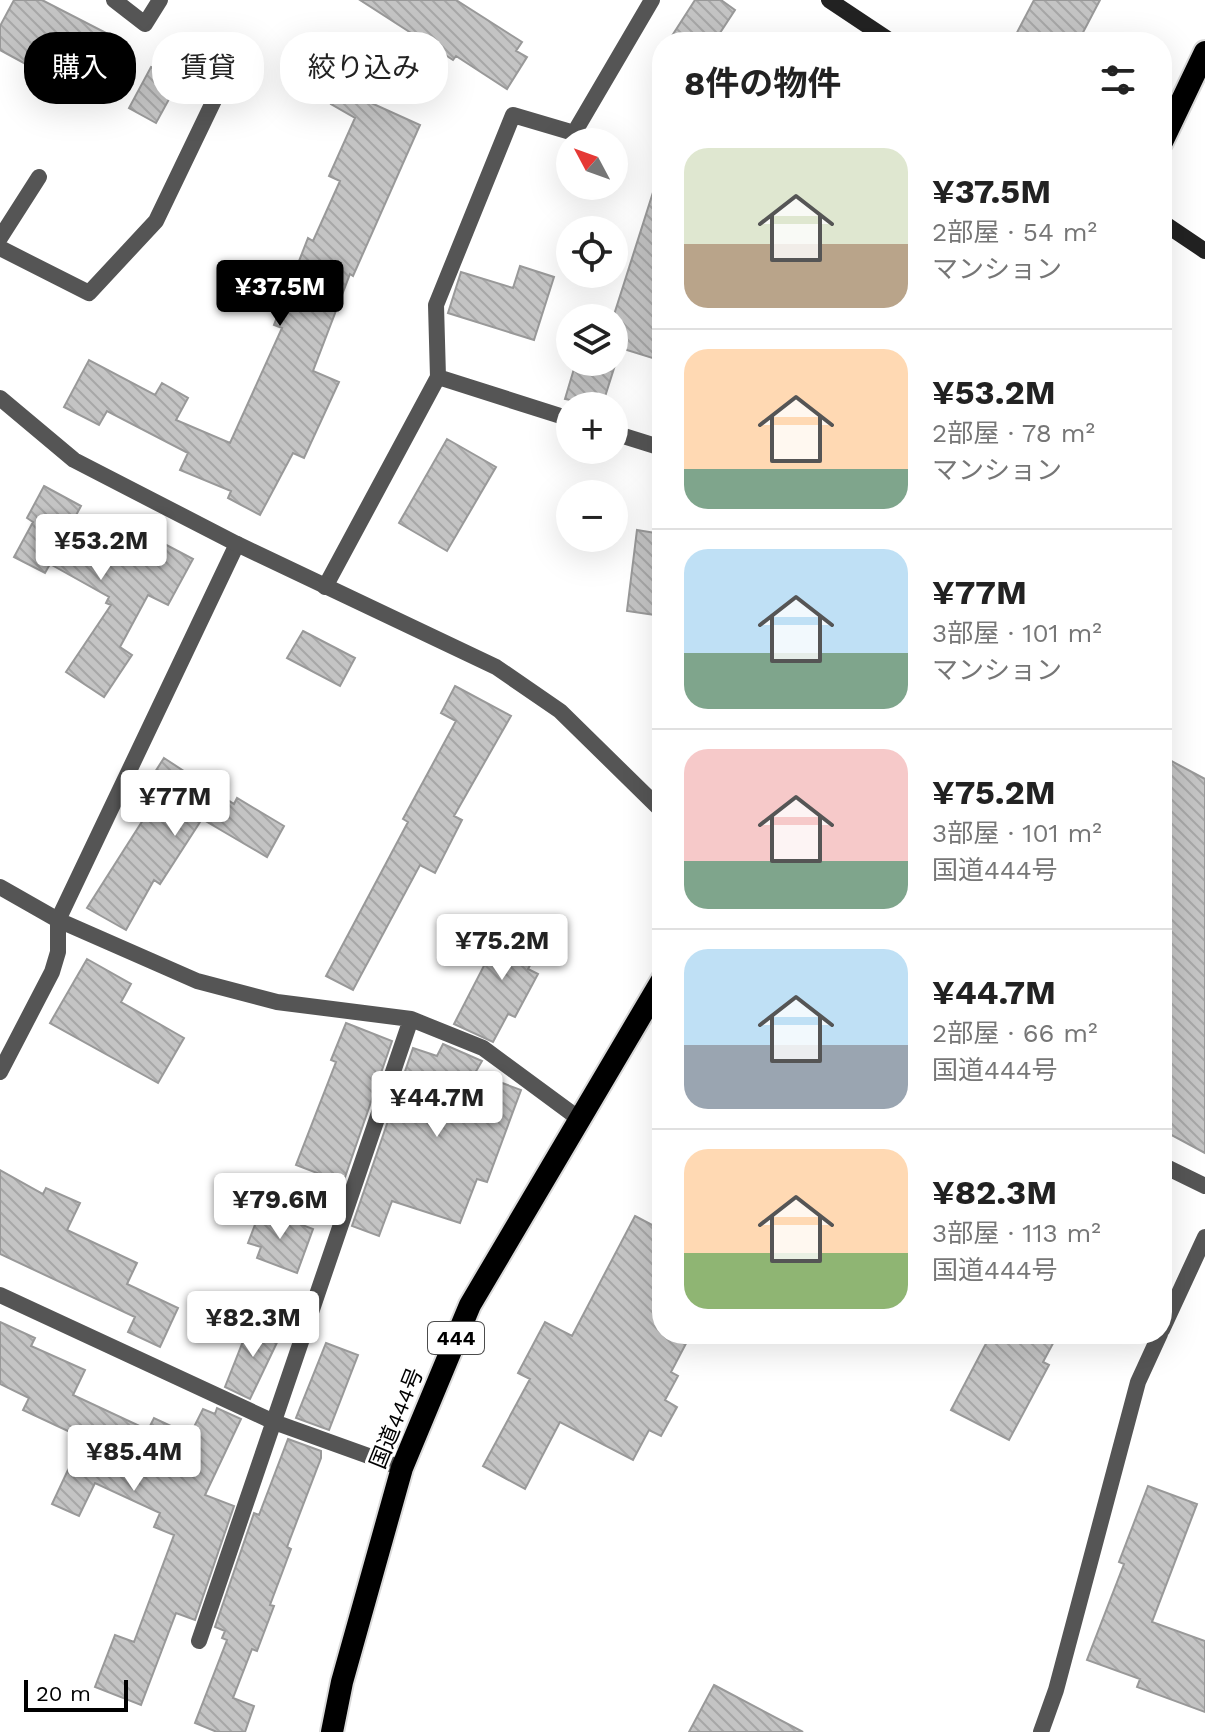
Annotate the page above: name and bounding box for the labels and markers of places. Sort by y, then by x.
pin: ¥37.5M [215,260,345,328]
pin: ¥53.2M [36,514,166,582]
pin: ¥77M [128,770,222,838]
pin: ¥75.2M [437,914,567,982]
pin: ¥44.7M [372,1071,502,1139]
pin: ¥79.6M [215,1173,345,1241]
pin: ¥82.3M [188,1291,318,1359]
pin: ¥85.4M [69,1425,199,1493]

